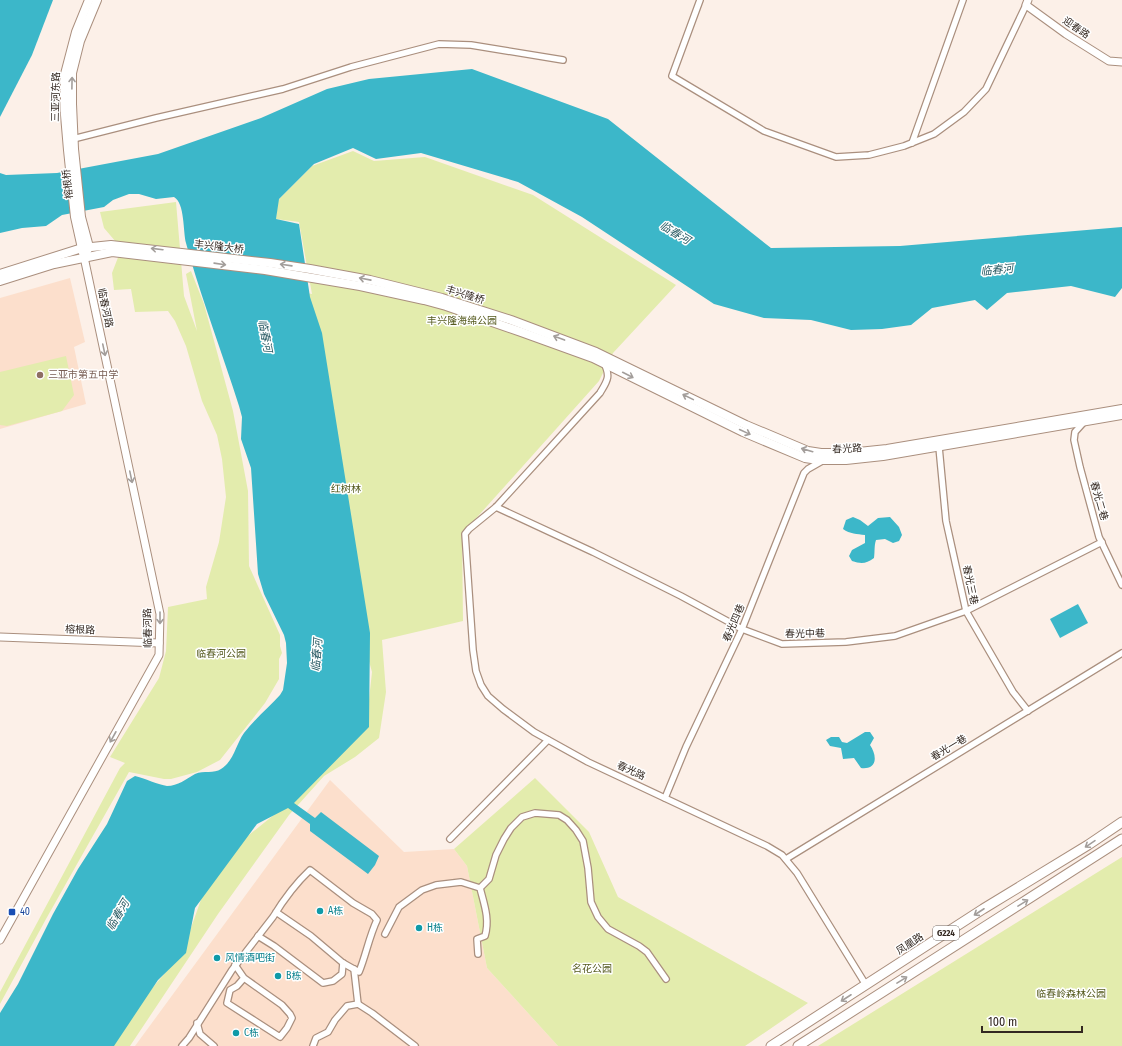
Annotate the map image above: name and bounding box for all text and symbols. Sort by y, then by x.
street label: 迎春路 [1060,15,1092,41]
street label: 三亚河东路 [50,72,62,122]
one-way arrow [68,77,76,90]
street label: 榕根桥 [60,168,76,200]
water label: 临春河 [658,219,694,248]
street label: 丰兴隆大桥 [193,238,245,256]
one-way arrow [151,245,164,253]
one-way arrow [213,260,226,268]
one-way arrow [280,261,293,269]
water label: 临春河 [980,262,1016,278]
one-way arrow [359,275,372,283]
street label: 丰兴隆桥 [444,283,486,307]
street label: 临春河路 [95,287,115,329]
park label: 丰兴隆海绵公园 [427,315,497,327]
water label: 临春河 [255,319,275,355]
one-way arrow [554,333,566,341]
one-way arrow [100,344,108,357]
place label: 三亚市第五中学 [48,369,118,381]
marker: 三亚市第五中学 [35,370,45,380]
one-way arrow [621,372,633,380]
one-way arrow [683,393,695,400]
one-way arrow [738,429,750,436]
street label: 春光路 [832,442,862,456]
one-way arrow [801,446,814,453]
one-way arrow [127,471,135,484]
street label: 春光二巷 [1088,480,1110,522]
park label: 红树林 [331,483,361,495]
street label: 春光三巷 [960,564,980,606]
street label: 春光四巷 [721,602,747,644]
street label: 临春河路 [142,608,154,648]
one-way arrow [156,611,164,624]
street label: 榕根路 [65,623,95,637]
street label: 春光中巷 [785,628,825,640]
water label: 临春河 [309,636,325,672]
park label: 临春河公园 [196,648,246,660]
one-way arrow [109,730,117,742]
street label: 春光一巷 [929,733,969,763]
street label: 春光路 [615,759,647,783]
one-way arrow [1085,840,1096,848]
water label: 临春河 [104,896,133,932]
one-way arrow [1017,898,1029,906]
place label: A栋 [328,905,343,917]
place label: 40 [20,906,30,918]
marker: A栋 [315,906,325,916]
marker: 40 [7,907,17,917]
one-way arrow [974,908,985,916]
place label: H栋 [427,922,443,934]
marker: H栋 [414,923,424,933]
road number: G224 [933,926,959,940]
street label: 凤凰路 [894,931,926,957]
place label: 风情酒吧街 [225,952,275,964]
marker: 风情酒吧街 [212,953,222,963]
park label: 名花公园 [572,963,612,975]
place label: B栋 [286,970,301,982]
marker: B栋 [273,971,283,981]
one-way arrow [896,976,907,984]
park label: 临春岭森林公园 [1036,988,1106,1000]
one-way arrow [841,993,852,1002]
scale bar [982,1008,1082,1034]
text: 100 m [988,1015,1017,1029]
place label: C栋 [244,1027,259,1039]
marker: C栋 [231,1028,241,1038]

